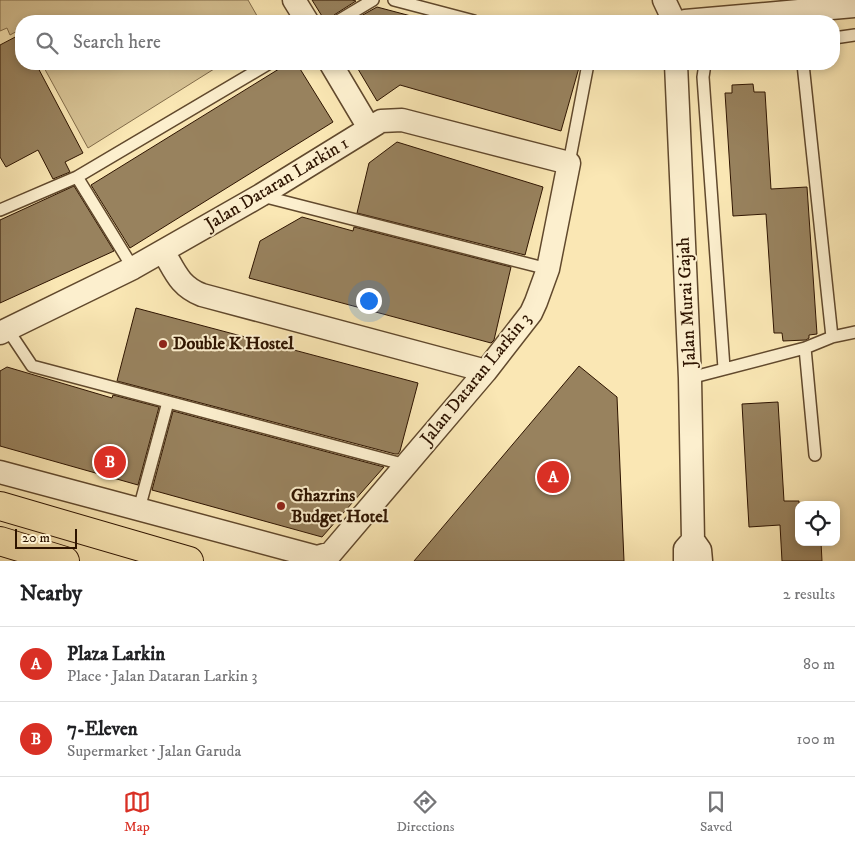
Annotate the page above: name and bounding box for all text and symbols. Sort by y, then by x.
search box [15,15,840,70]
icon: search [33,29,61,57]
text: Search here [73,31,161,54]
street label: Jalan Dataran Larkin 1 [200,132,353,237]
street label: Jalan Murai Gajah [673,236,701,370]
your location [356,288,382,314]
street label: Jalan Dataran Larkin 3 [415,308,536,451]
place label: Double K Hostel [173,333,294,355]
marker: Double K Hostel [157,338,169,350]
pin: B [94,443,126,481]
pin: A [537,458,569,496]
place label: Ghazrins Budget Hotel [291,485,389,528]
marker: Ghazrins Budget Hotel [275,500,287,512]
map controls [795,501,840,546]
button: locate [795,501,840,546]
scale bar [15,526,78,549]
text: 20 m [22,529,50,547]
text: Nearby [20,581,82,607]
text: 2 results [783,584,835,604]
text: Plaza Larkin [67,643,165,666]
text: A [31,654,41,674]
text: 80 m [803,654,835,674]
text: Place · Jalan Dataran Larkin 3 [67,666,257,686]
text: 7-Eleven [67,718,138,741]
text: B [31,729,41,749]
text: 100 m [797,729,835,749]
text: Supermarket · Jalan Garuda [67,741,241,761]
tab: Map [123,788,151,836]
tab: Directions [396,788,454,836]
tab: Saved [700,788,732,836]

